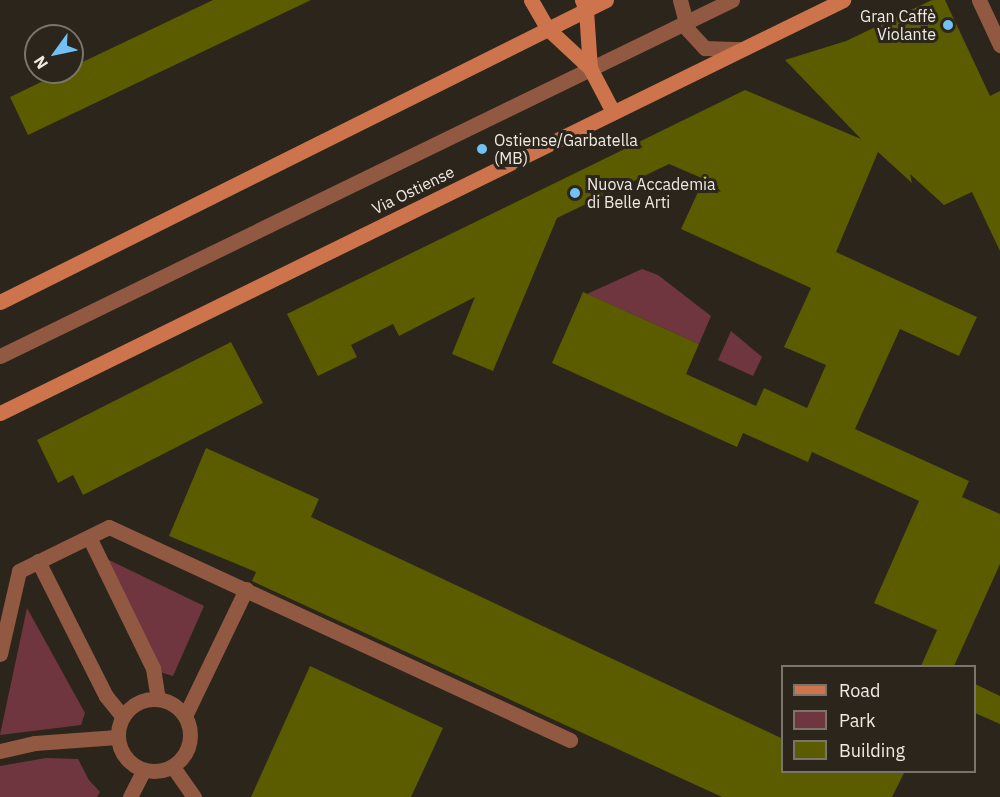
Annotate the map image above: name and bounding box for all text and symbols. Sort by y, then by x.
place label: Gran Caffè Violante [860,6,936,44]
marker: Gran Caffè Violante [941,18,955,32]
north arrow [24,24,84,84]
text: N [29,52,52,73]
place label: Ostiense/Garbatella (MB) [494,130,638,168]
marker: Ostiense/Garbatella (MB) [475,142,489,156]
street label: Via Ostiense [369,162,457,218]
place label: Nuova Accademia di Belle Arti [587,174,716,212]
marker: Nuova Accademia di Belle Arti [568,186,582,200]
legend [781,665,976,773]
text: Road [839,679,880,702]
text: Park [839,709,875,732]
text: Building [839,739,905,762]

